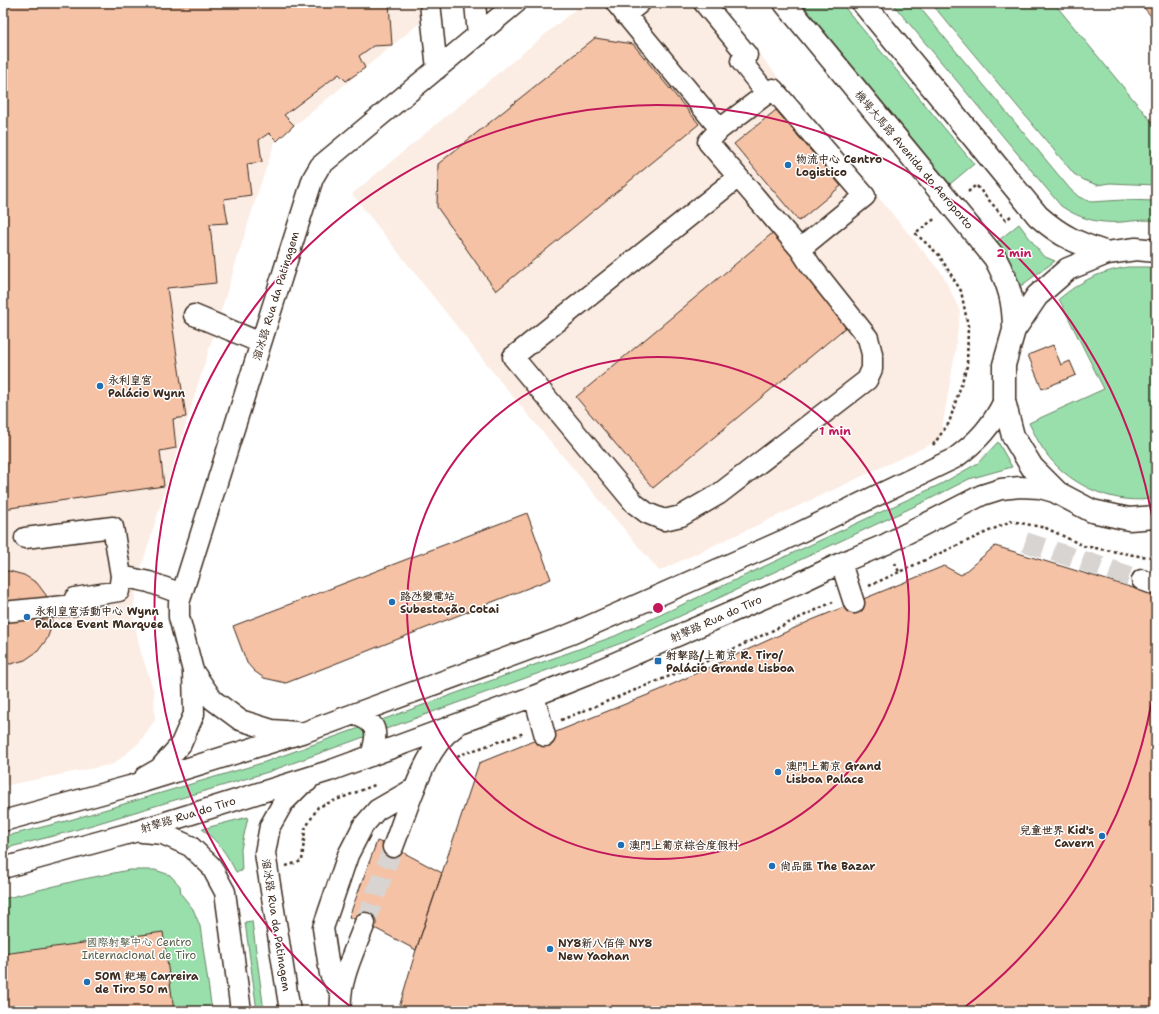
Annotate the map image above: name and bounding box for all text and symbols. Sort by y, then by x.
street label: 機場大馬路 Avenida do Aeroporto [851,87,977,233]
place label: 物流中心 Centro Logistico [796,152,882,180]
marker: 物流中心 Centro Logistico [783,160,793,170]
street label: 溜冰路 Rua da Patinagem [249,229,303,362]
text: 2 min [997,245,1032,261]
place label: 永利皇宮 Palácio Wynn [108,373,186,401]
marker: 永利皇宮 Palácio Wynn [95,381,105,391]
text: 1 min [819,423,851,439]
place label: 路氹變電站 Subestação Cotai [400,589,499,617]
street label: 射擊路 Rua do Tiro [668,592,765,646]
marker: 路氹變電站 Subestação Cotai [387,597,397,607]
centre of rings [651,601,665,615]
place label: 永利皇宮活動中心 Wynn Palace Event Marquee [35,604,164,632]
marker: 永利皇宮活動中心 Wynn Palace Event Marquee [22,612,32,622]
place label: 射擊路/上葡京 R. Tiro/ Palácio Grande Lisboa [666,648,795,676]
marker: 射擊路/上葡京 R. Tiro/ Palácio Grande Lisboa [653,656,663,666]
place label: 澳門上葡京 Grand Lisboa Palace [786,759,882,787]
marker: 澳門上葡京 Grand Lisboa Palace [773,767,783,777]
street label: 射擊路 Rua do Tiro [138,793,238,837]
place label: 兒童世界 Kid's Cavern [1020,823,1095,851]
marker: 兒童世界 Kid's Cavern [1097,831,1107,841]
place label: 澳門上葡京綜合度假村 [629,838,739,853]
marker: 澳門上葡京綜合度假村 [616,840,626,850]
street label: 溜冰路 Rua da Patinagem [258,858,294,993]
place label: 尚品匯 The Bazar [780,859,875,874]
marker: 尚品匯 The Bazar [767,861,777,871]
park label: 國際射擊中心 Centro Internacional de Tiro [82,935,196,963]
place label: NY8新八佰伴 NY8 New Yaohan [558,936,653,964]
marker: NY8新八佰伴 NY8 New Yaohan [545,944,555,954]
place label: 50M 靶場 Carreira de Tiro 50 m [95,969,199,997]
marker: 50M 靶場 Carreira de Tiro 50 m [82,977,92,987]

